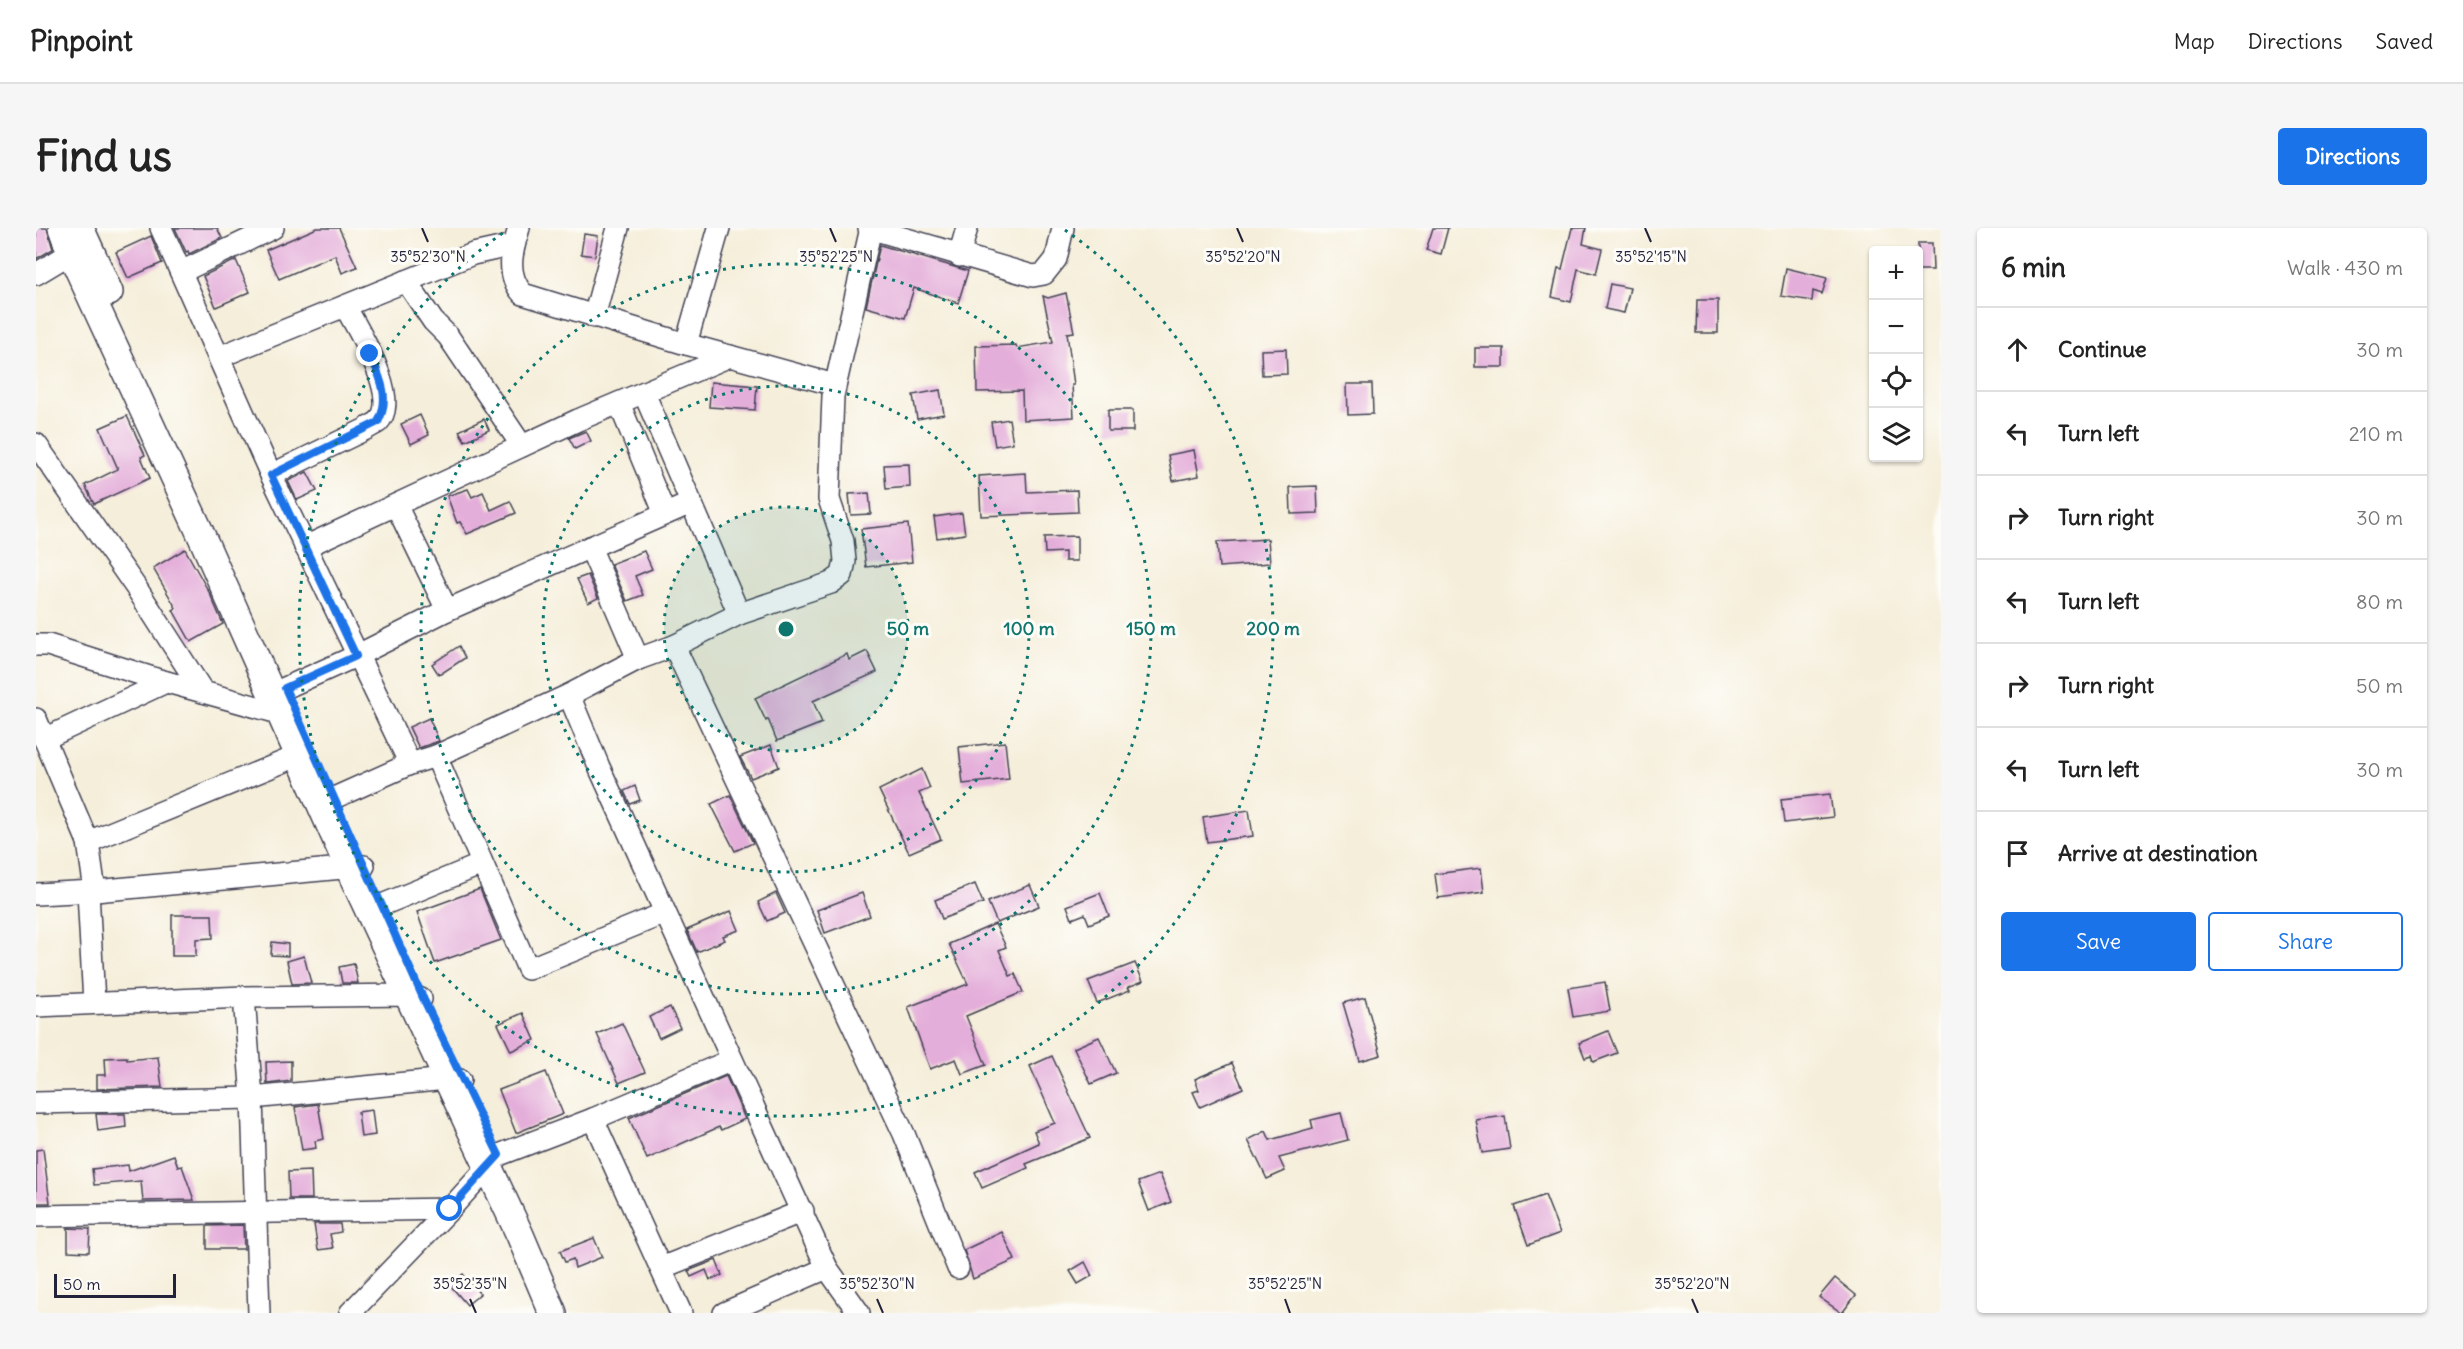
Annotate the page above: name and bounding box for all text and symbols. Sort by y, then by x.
text: Pinpoint [30,23,133,59]
text: Map [2174,28,2215,55]
text: Directions [2248,28,2342,55]
text: Saved [2375,28,2433,55]
button: Directions [2278,128,2427,185]
text: Find us [36,130,172,182]
map controls [1869,246,1923,462]
button: + [1869,246,1923,300]
text: 35°52'30"N [390,247,466,266]
text: 35°52'25"N [799,247,873,266]
text: 35°52'20"N [1205,247,1281,266]
text: 35°52'15"N [1615,247,1687,266]
text: 6 min [2001,251,2066,284]
text: Walk · 430 m [2287,255,2403,280]
button: − [1869,300,1923,354]
icon: ahead [2001,333,2034,366]
text: Continue [2058,335,2147,363]
text: 30 m [2356,337,2403,362]
route end [356,340,382,366]
button: locate [1869,354,1923,408]
button: layers [1869,408,1923,462]
icon: left [2001,417,2034,450]
text: Turn left [2058,419,2139,447]
text: 210 m [2349,421,2403,446]
icon: right [2001,501,2034,534]
text: Turn right [2058,503,2154,531]
text: 30 m [2356,505,2403,530]
icon: left [2001,585,2034,618]
text: Turn left [2058,587,2139,615]
text: 80 m [2356,589,2403,614]
text: 50 m [887,617,929,640]
text: 100 m [1004,617,1055,640]
text: 150 m [1126,617,1176,640]
text: 200 m [1246,617,1300,640]
centre of rings [776,619,796,639]
icon: right [2001,669,2034,702]
text: Turn right [2058,671,2154,699]
text: 50 m [2356,673,2403,698]
icon: left [2001,753,2034,786]
text: Turn left [2058,755,2139,783]
text: 30 m [2356,757,2403,782]
icon: arrive [2001,837,2034,870]
text: Arrive at destination [2058,839,2258,867]
button: Save [2001,912,2196,971]
button: Share [2208,912,2403,971]
route start [436,1195,462,1221]
scale bar [54,1271,176,1298]
text: 50 m [63,1274,101,1294]
text: 35°52'35"N [433,1274,507,1293]
text: 35°52'30"N [839,1274,915,1293]
text: 35°52'25"N [1248,1274,1322,1293]
text: 35°52'20"N [1654,1274,1730,1293]

